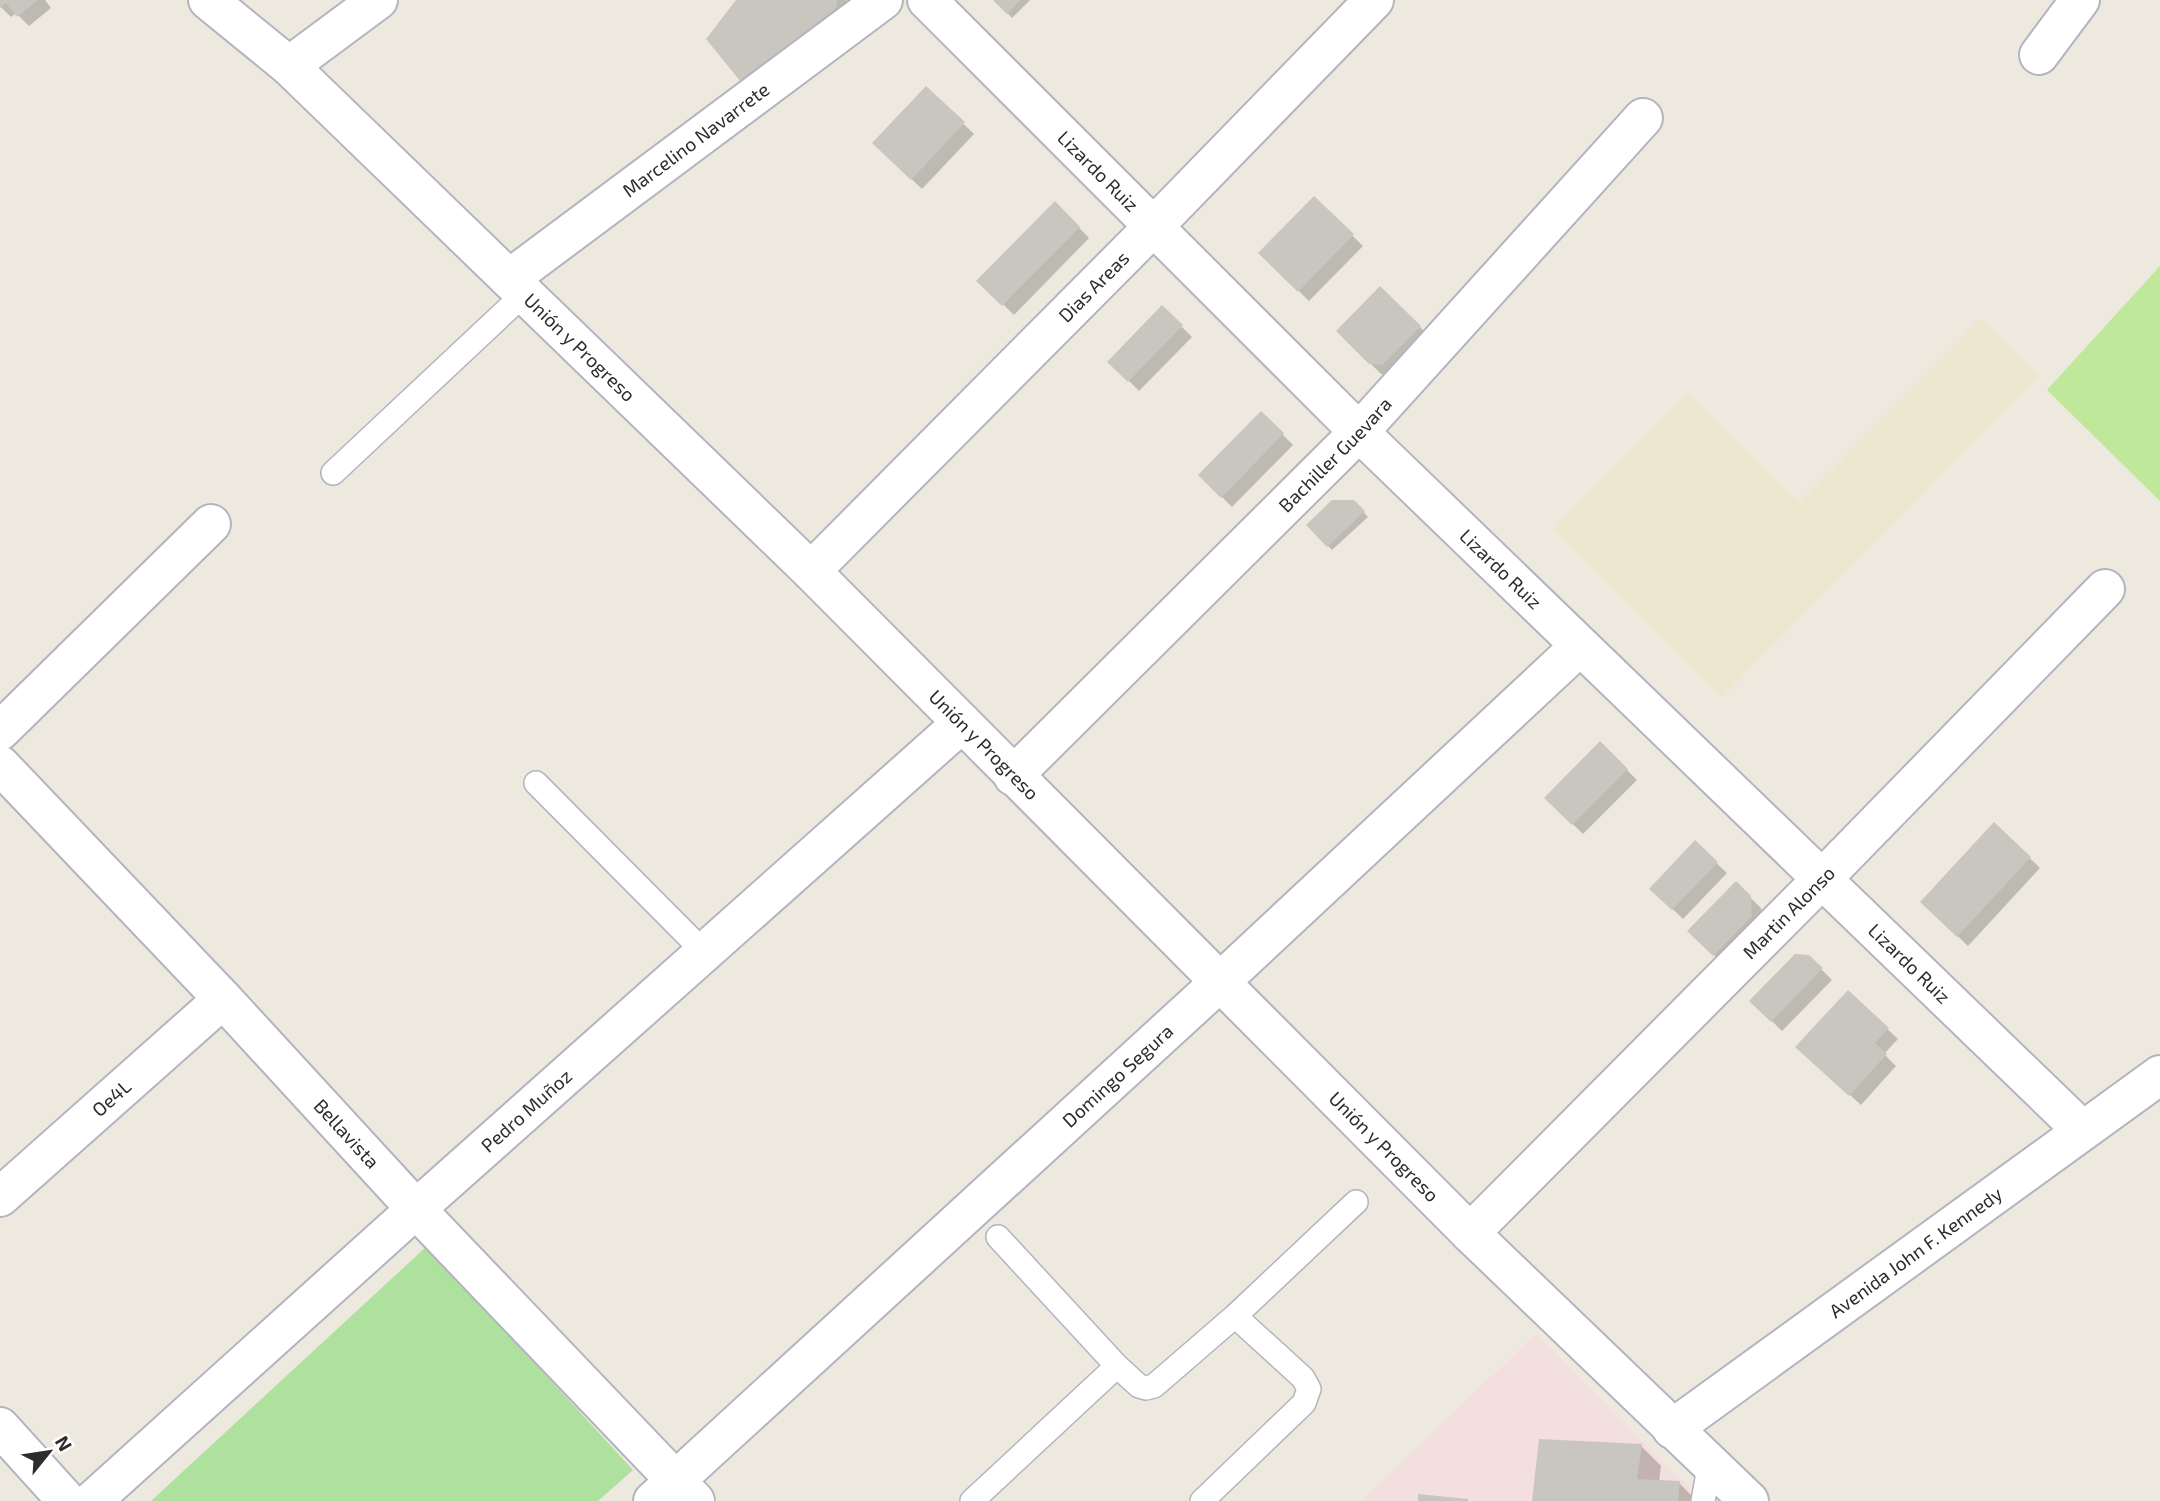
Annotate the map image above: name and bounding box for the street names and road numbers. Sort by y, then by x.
street label: Marcelino Navarrete [618,77,773,201]
street label: Lizardo Ruiz [1053,126,1144,216]
street label: Dias Areas [1053,246,1134,327]
street label: Unión y Progreso [520,288,641,406]
street label: Bachiller Guevara [1273,392,1396,516]
street label: Lizardo Ruiz [1455,524,1547,613]
street label: Unión y Progreso [925,685,1044,804]
street label: Martin Alonso [1737,861,1839,963]
street label: Lizardo Ruiz [1864,918,1956,1008]
street label: Domingo Segura [1057,1019,1177,1132]
street label: Pedro Muñoz [476,1064,576,1157]
street label: Oe4L [87,1074,135,1121]
street label: Unión y Progreso [1325,1086,1444,1206]
street label: Bellavista [310,1094,385,1173]
street label: Avenida John F. Kennedy [1824,1181,2006,1322]

